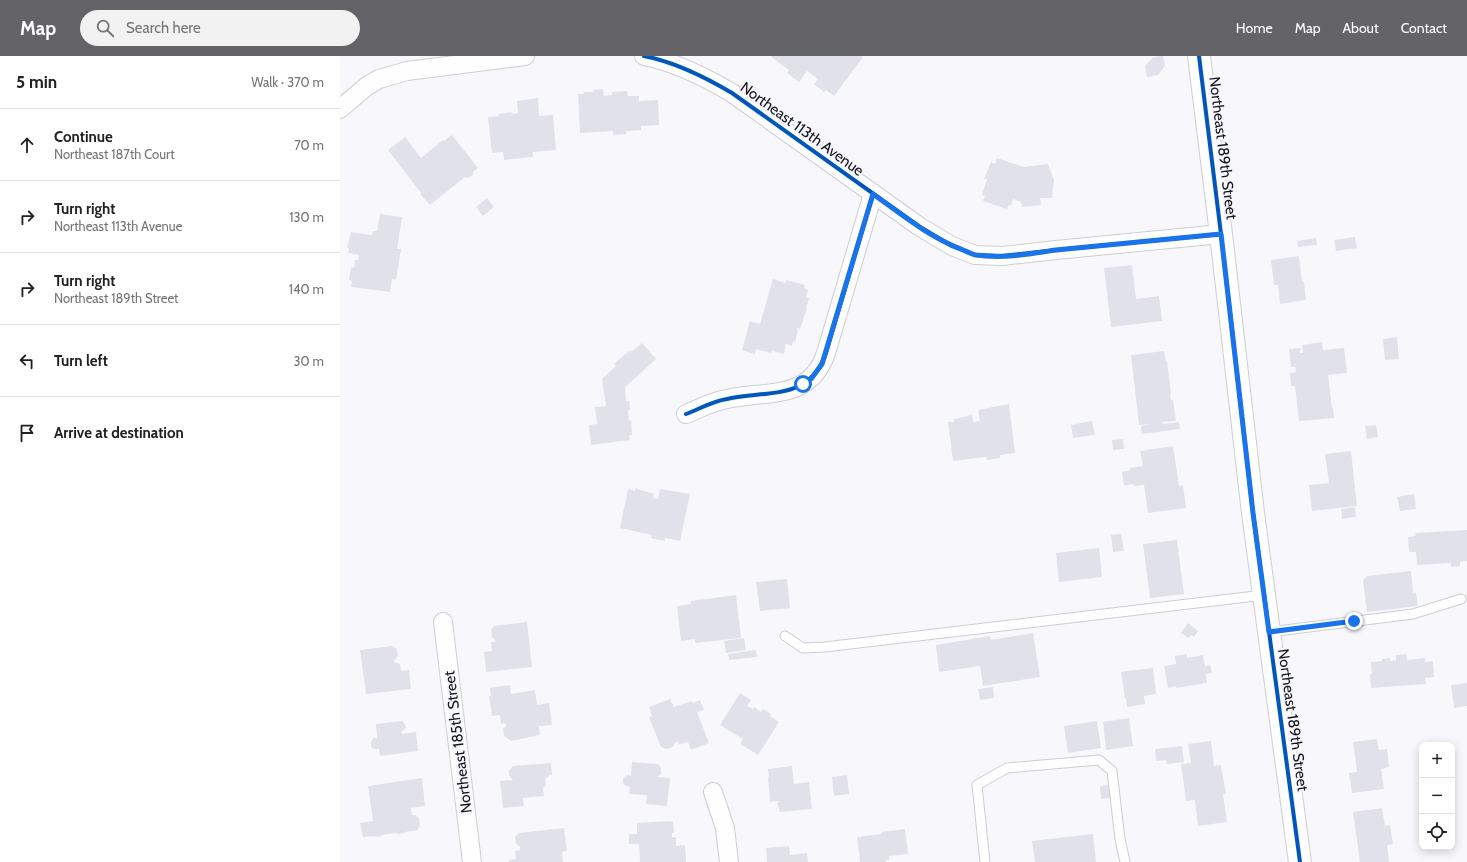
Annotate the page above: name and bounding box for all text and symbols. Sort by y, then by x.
search box [80,10,360,46]
text: Map [20,17,56,40]
icon: search [94,17,116,39]
text: Search here [126,19,201,37]
text: Home [1236,19,1273,37]
text: Map [1295,19,1320,37]
text: About [1342,19,1379,37]
text: Contact [1401,19,1447,37]
text: 5 min [16,72,57,92]
text: Walk · 370 m [251,74,324,90]
street label: Northeast 189th Street [1205,76,1241,220]
street label: Northeast 113th Avenue [737,78,867,180]
text: Continue [54,128,113,146]
icon: ahead [16,134,38,156]
text: 70 m [294,137,324,153]
text: Northeast 187th Court [54,146,175,162]
text: Turn right [54,200,115,218]
icon: right [16,206,38,228]
text: 130 m [289,209,324,225]
text: Northeast 113th Avenue [54,218,182,234]
text: Turn right [54,272,115,290]
icon: right [16,278,38,300]
text: 140 m [289,281,324,297]
text: Northeast 189th Street [54,290,179,306]
icon: left [16,350,38,372]
text: Turn left [54,352,108,370]
text: 30 m [294,353,324,369]
route start [794,375,812,393]
icon: arrive [16,422,38,444]
text: Arrive at destination [54,424,184,442]
route end [1345,612,1363,630]
street label: Northeast 189th Street [1274,648,1312,792]
street label: Northeast 185th Street [440,670,476,814]
map controls [1419,742,1455,850]
button: + [1419,742,1455,778]
button: − [1419,778,1455,814]
button: locate [1419,814,1455,850]

